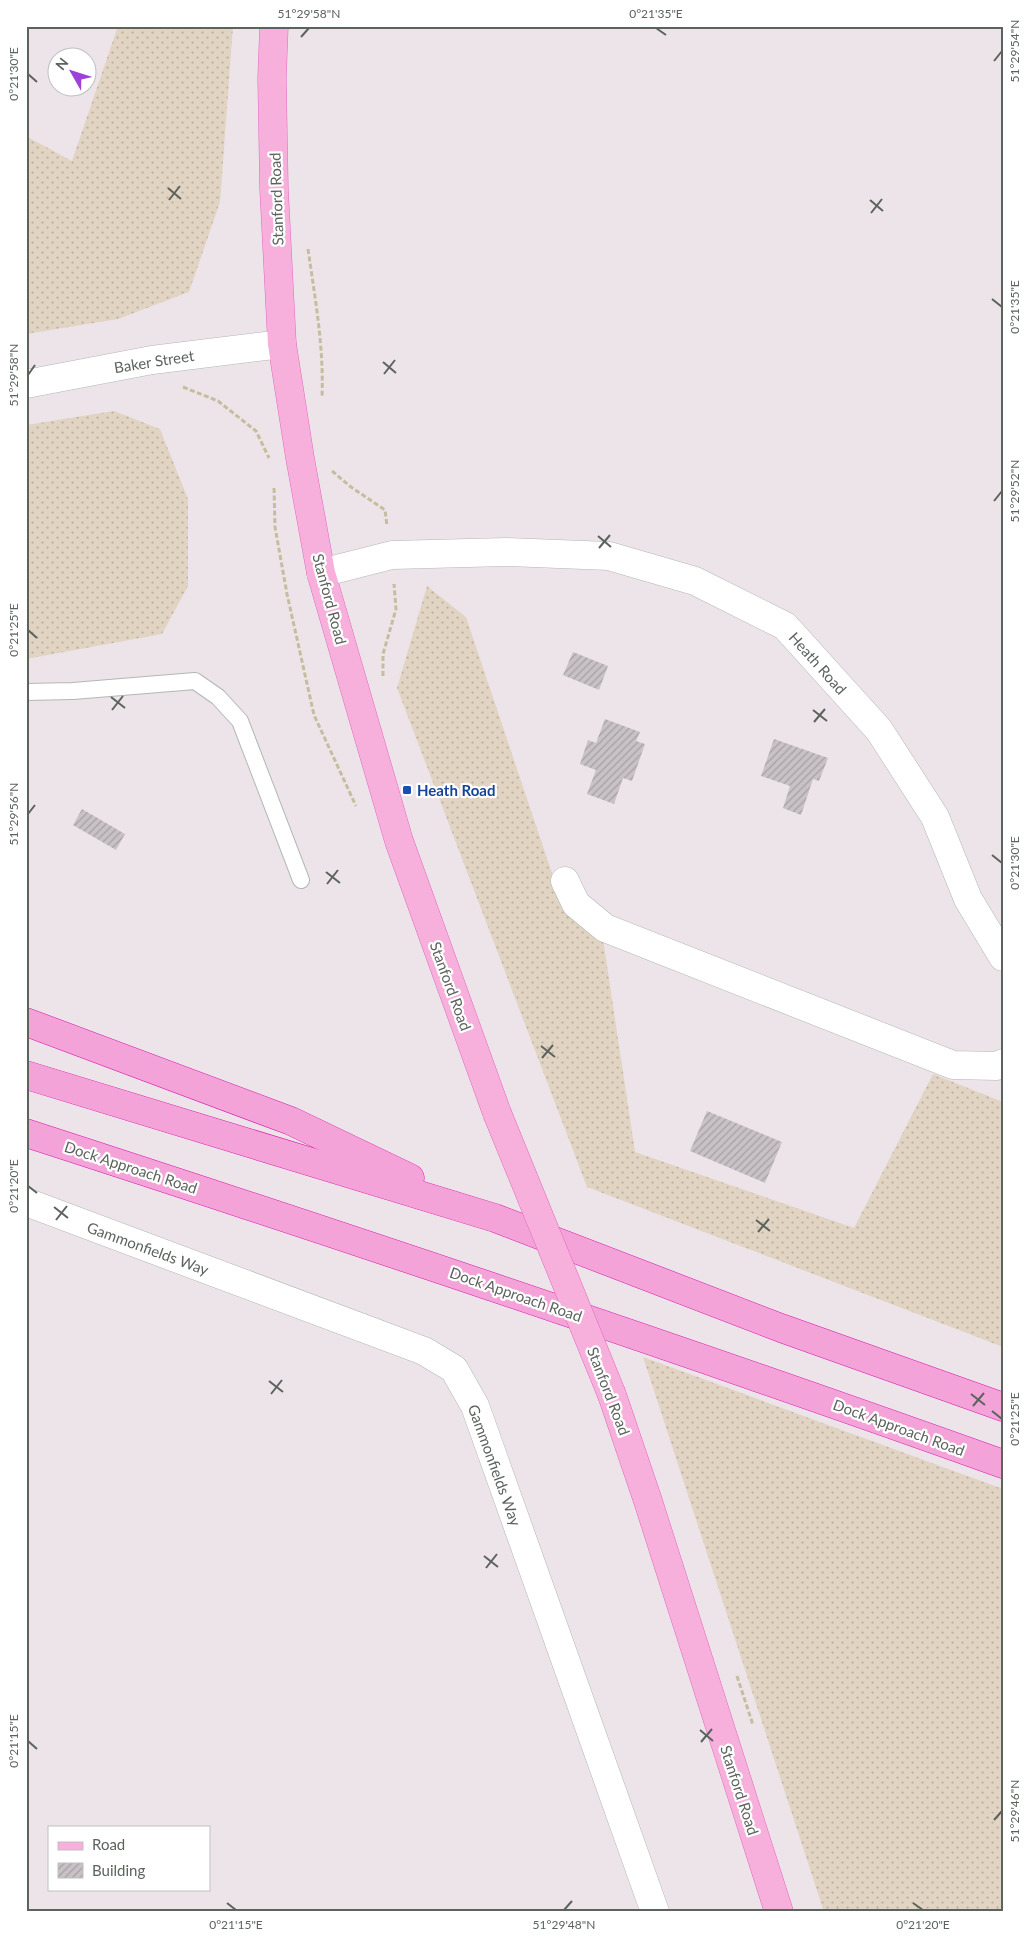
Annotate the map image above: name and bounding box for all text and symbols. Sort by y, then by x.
text: 51°29'58"N [278,6,340,21]
text: 0°21'35"E [629,6,683,21]
text: 51°29'54"N [1007,20,1022,82]
text: 0°21'30"E [6,47,21,101]
north arrow [48,48,98,98]
text: N [52,54,72,73]
street label: Stanford Road [265,152,287,246]
text: 0°21'35"E [1007,280,1022,334]
text: 51°29'58"N [6,344,21,406]
street label: Baker Street [113,346,196,376]
text: 51°29'52"N [1007,460,1022,522]
street label: Stanford Road [309,552,351,646]
text: 0°21'25"E [6,603,21,657]
street label: Heath Road [785,628,851,698]
place label: Heath Road [417,781,495,799]
text: 51°29'56"N [6,783,21,845]
marker: Heath Road [401,784,413,796]
text: 0°21'30"E [1007,836,1022,890]
street label: Stanford Road [427,939,475,1033]
street label: Dock Approach Road [62,1137,200,1197]
text: 0°21'20"E [6,1159,21,1213]
street label: Gammonfields Way [85,1218,211,1278]
street label: Dock Approach Road [448,1263,584,1325]
street label: Stanford Road [584,1344,634,1438]
text: 0°21'25"E [1007,1392,1022,1446]
street label: Dock Approach Road [831,1395,967,1459]
street label: Gammonfields Way [465,1402,525,1528]
text: 0°21'15"E [6,1714,21,1768]
street label: Stanford Road [717,1743,763,1837]
text: 51°29'46"N [1007,1780,1022,1842]
legend [48,1826,210,1890]
text: Road [92,1835,125,1853]
text: Building [92,1861,145,1879]
text: 0°21'15"E [209,1917,263,1932]
text: 51°29'48"N [533,1917,595,1932]
text: 0°21'20"E [896,1917,950,1932]

